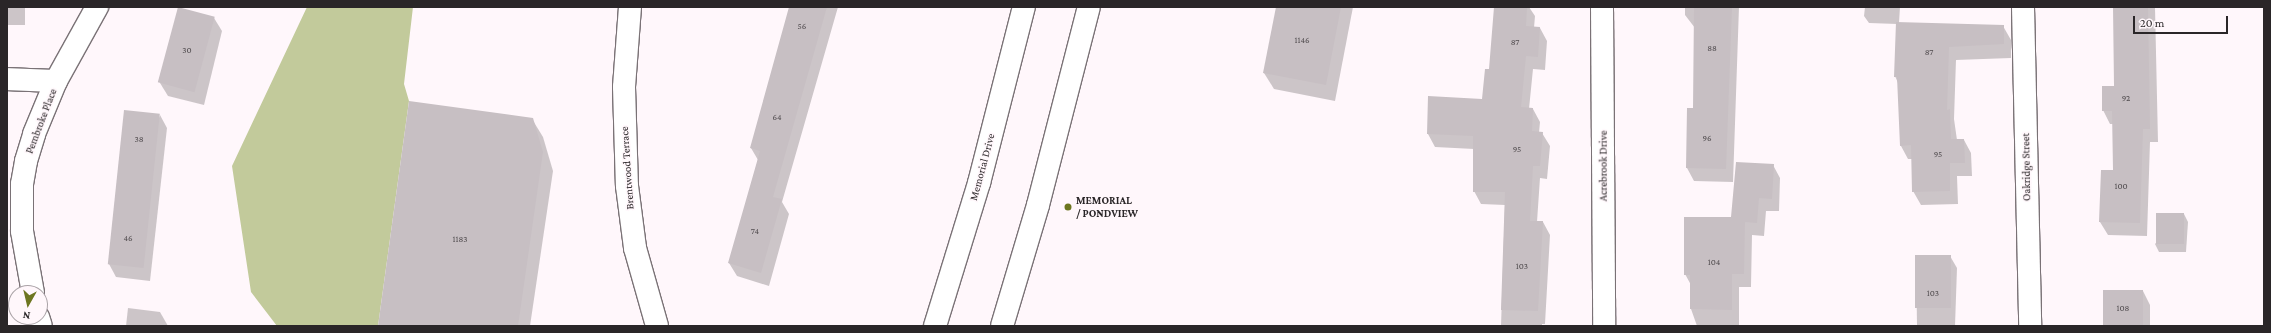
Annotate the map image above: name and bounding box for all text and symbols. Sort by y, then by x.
scale bar [2135,8,2230,34]
text: 20 m [2140,16,2164,30]
house number: 56 [798,21,806,31]
house number: 1146 [1294,35,1310,45]
house number: 87 [1511,37,1519,47]
house number: 88 [1707,43,1717,53]
house number: 30 [182,45,192,55]
house number: 87 [1925,47,1933,57]
street label: Pembroke Place [23,87,59,155]
house number: 92 [2122,93,2130,103]
house number: 64 [772,112,782,122]
street label: Brentwood Terrace [618,126,636,210]
street label: Acrebrook Drive [1596,131,1610,201]
street label: Memorial Drive [967,132,997,202]
house number: 96 [1702,133,1712,143]
street label: Oakridge Street [2019,133,2033,201]
house number: 38 [134,134,144,144]
house number: 95 [1513,144,1521,154]
house number: 95 [1934,149,1942,159]
house number: 100 [2114,181,2128,191]
place label: MEMORIAL / PONDVIEW [1076,194,1138,220]
marker: MEMORIAL / PONDVIEW [1063,202,1073,212]
house number: 74 [751,226,759,236]
house number: 46 [123,233,133,243]
house number: 1183 [453,234,467,244]
house number: 104 [1708,257,1720,267]
house number: 103 [1516,261,1528,271]
north arrow [8,285,48,325]
house number: 103 [1927,288,1939,298]
house number: 108 [2117,303,2129,313]
text: N [22,309,31,322]

